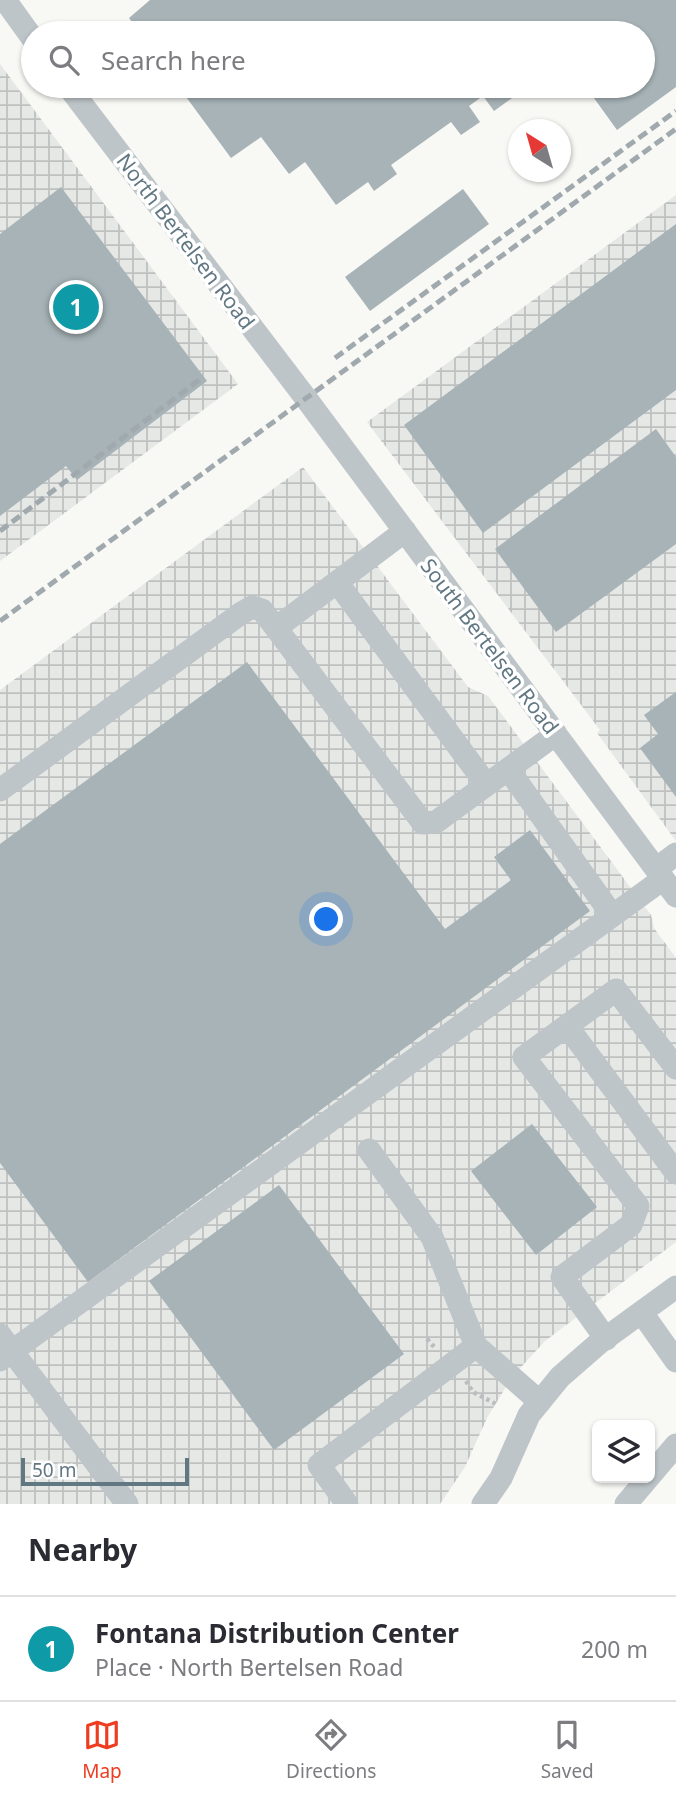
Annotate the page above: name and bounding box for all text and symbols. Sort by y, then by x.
search box [21,21,655,98]
icon: search [45,41,83,79]
text: Search here [101,42,246,78]
north arrow [508,119,571,182]
street label: North Bertelsen Road [111,147,261,335]
pin: 1 [53,281,99,333]
street label: South Bertelsen Road [415,553,565,739]
your location [309,902,343,936]
map controls [592,1420,655,1483]
button: layers [592,1420,655,1483]
scale bar [21,1455,189,1487]
text: 50 m [32,1457,76,1483]
text: Nearby [28,1529,137,1570]
text: Fontana Distribution Center [95,1615,459,1651]
text: 1 [44,1633,58,1665]
text: 200 m [581,1633,648,1665]
text: Place · North Bertelsen Road [95,1651,403,1683]
tab: Map [82,1716,122,1784]
tab: Directions [286,1716,376,1784]
tab: Saved [541,1716,594,1784]

